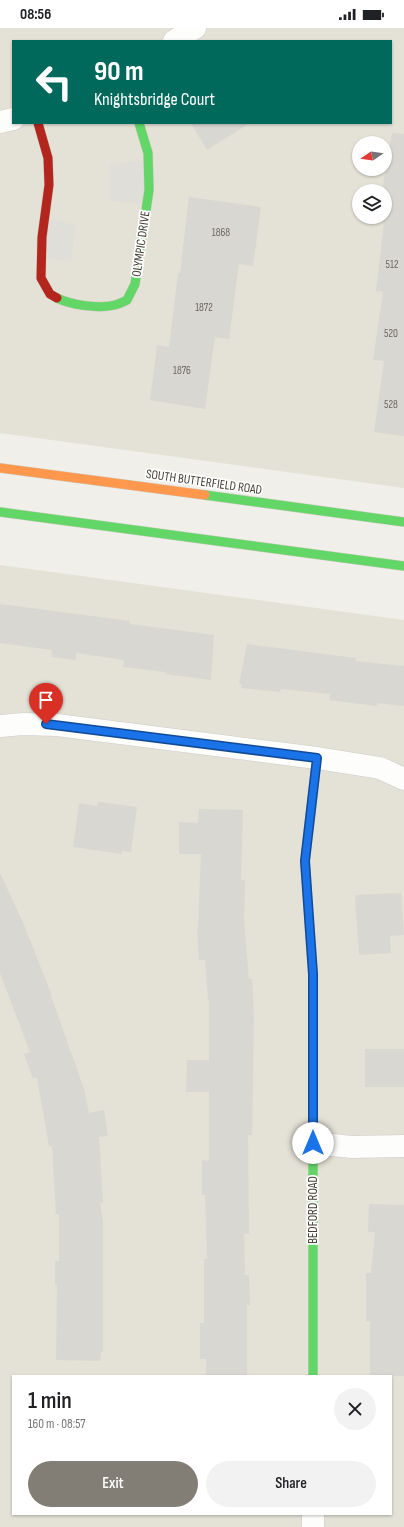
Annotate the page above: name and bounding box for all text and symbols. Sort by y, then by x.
text: 08:56 [20,5,51,24]
text: 90 m [94,55,144,88]
icon: left [28,56,80,108]
text: Knightsbridge Court [94,89,215,110]
north arrow [352,136,392,176]
map controls [352,136,392,224]
button: layers [352,184,392,224]
street label: OLYMPIC DRIVE [128,210,154,278]
house number: 1868 [212,226,230,239]
house number: 512 [386,258,399,271]
house number: 1872 [195,301,213,314]
house number: 520 [384,327,398,340]
house number: 1876 [173,364,191,377]
house number: 528 [384,398,398,411]
street label: SOUTH BUTTERFIELD ROAD [145,466,263,498]
pin [29,683,63,724]
icon: arrive [35,689,57,711]
position arrow [292,1122,334,1164]
street label: BEDFORD ROAD [305,1176,321,1244]
text: 1 min [28,1386,72,1415]
button: close [334,1388,376,1430]
text: 160 m · 08:57 [28,1416,86,1432]
button: Exit [28,1461,198,1507]
button: Share [206,1461,376,1507]

